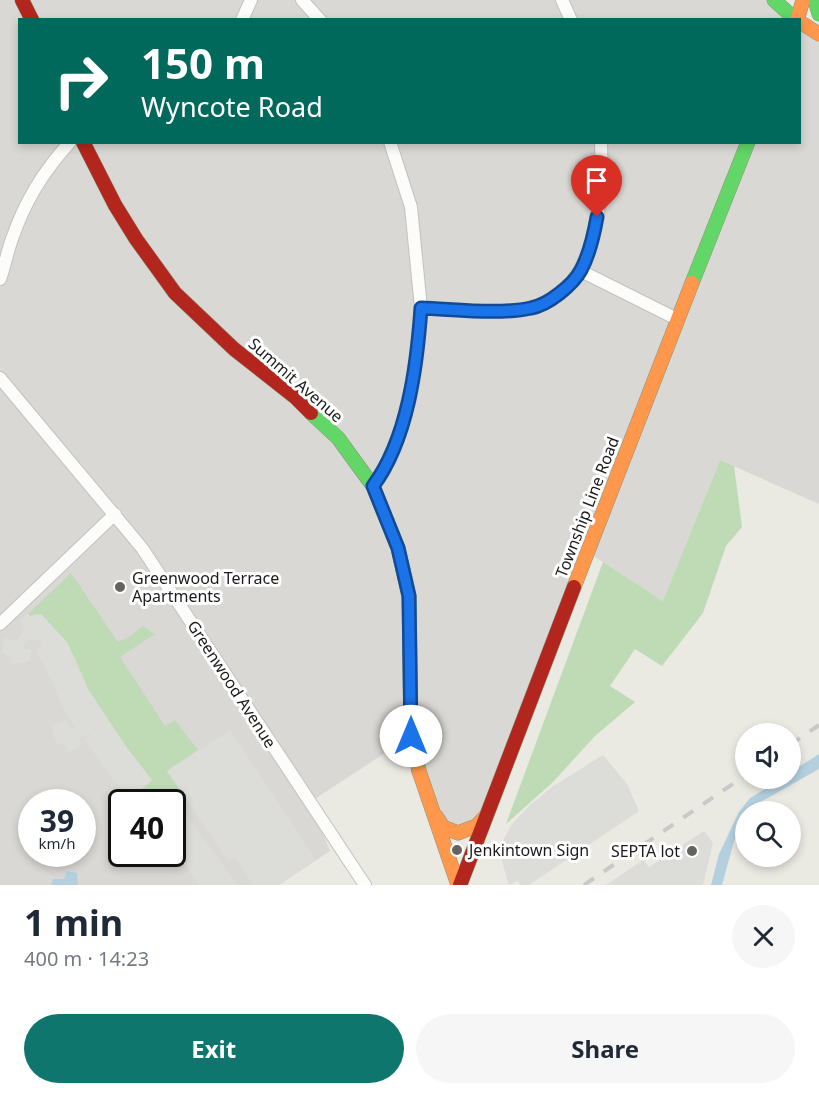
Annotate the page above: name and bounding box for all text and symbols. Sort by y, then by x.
text: 150 m [141,34,265,91]
icon: right [42,42,120,120]
text: Wyncote Road [141,88,323,125]
pin [571,155,622,217]
icon: arrive [580,164,613,197]
street label: Summit Avenue [244,333,348,427]
street label: Township Line Road [550,433,624,581]
place label: Greenwood Terrace Apartments [132,567,279,607]
marker: Greenwood Terrace Apartments [113,580,127,594]
street label: Greenwood Avenue [182,616,282,752]
position arrow [379,704,443,768]
map controls [735,723,801,867]
button: sound [735,723,801,789]
speed limit sign: 40 [108,789,186,867]
text: 39 [40,800,74,841]
button: search [735,801,801,867]
text: km/h [39,833,75,853]
place label: Jenkintown Sign [467,839,589,861]
place label: SEPTA lot [611,840,680,862]
marker: Jenkintown Sign [450,843,464,857]
marker: SEPTA lot [685,844,699,858]
text: 1 min [24,898,123,947]
button: close [732,905,795,968]
text: 400 m · 14:23 [24,945,149,972]
button: Exit [24,1014,404,1083]
button: Share [416,1014,795,1083]

